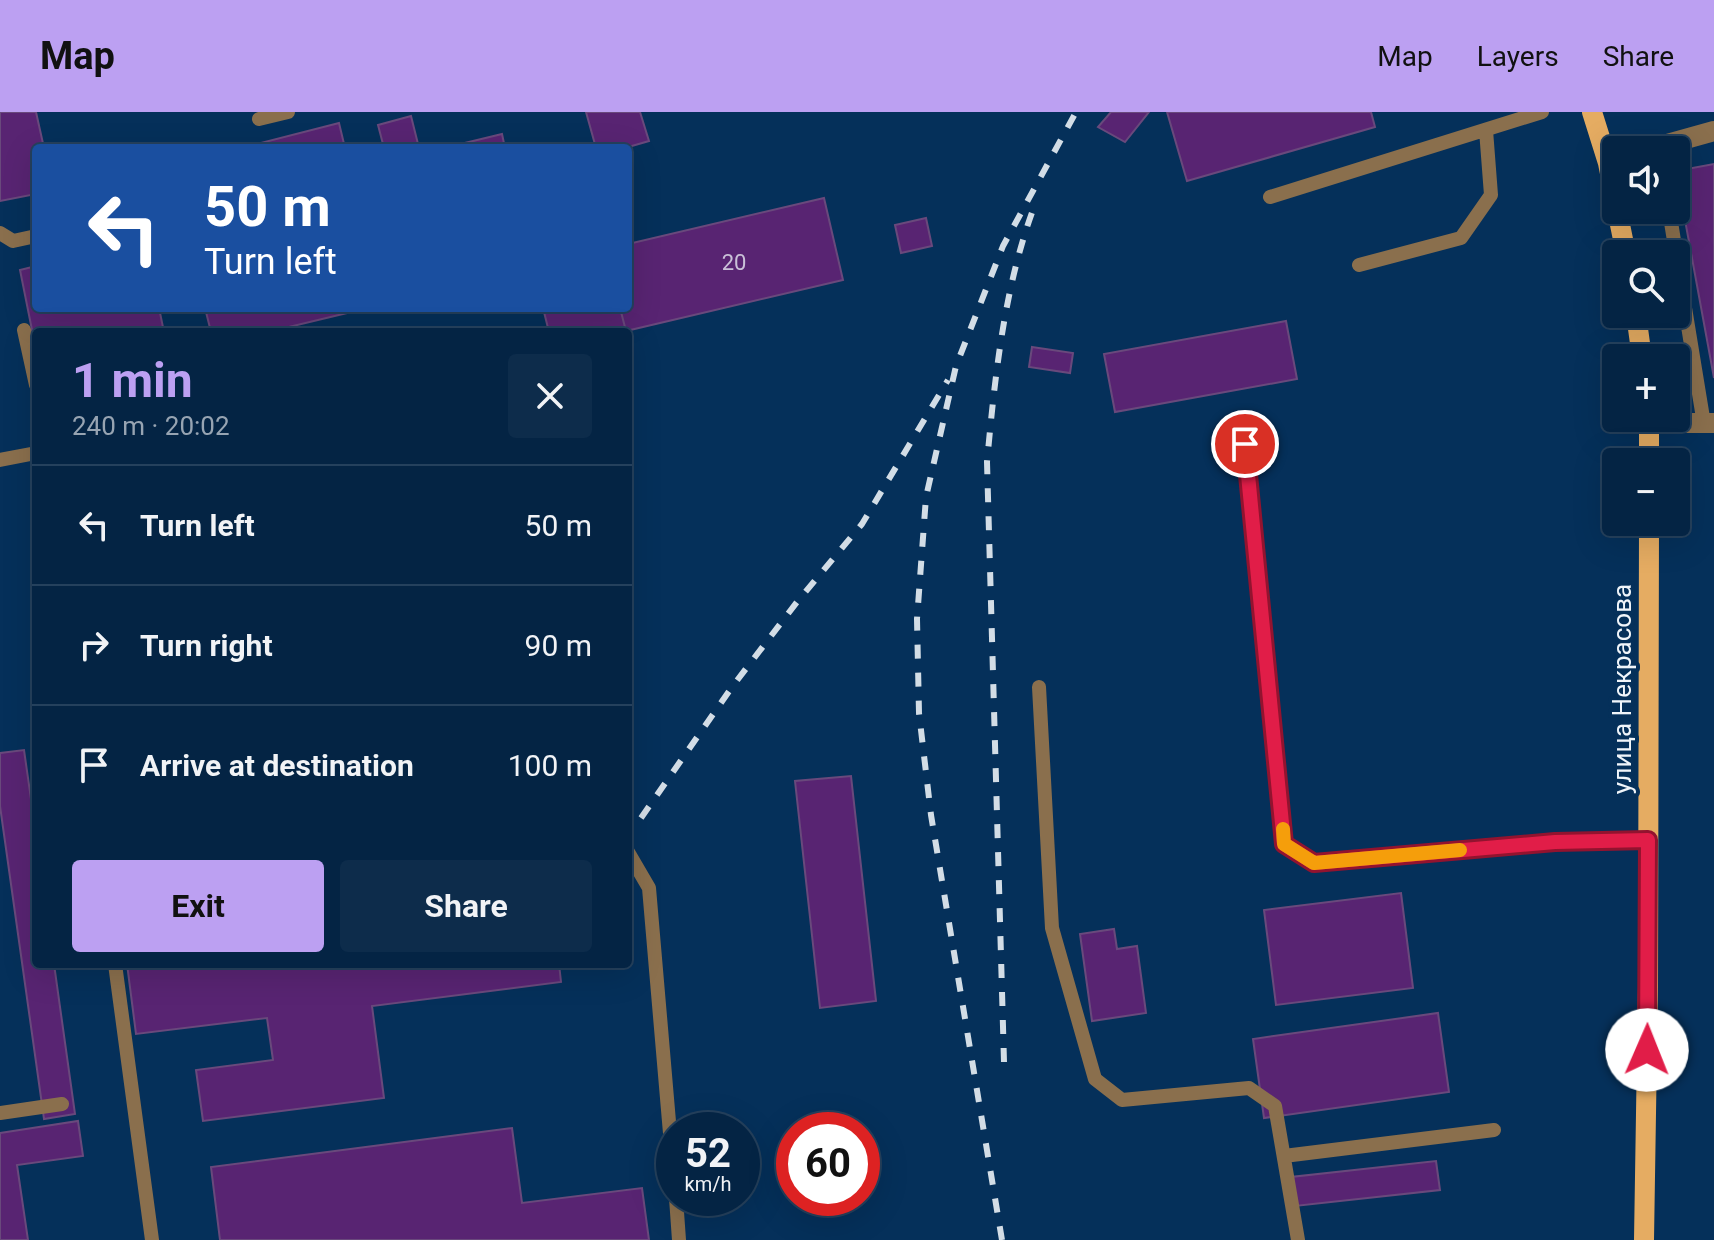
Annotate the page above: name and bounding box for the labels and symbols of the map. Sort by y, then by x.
house number: 20 [722,250,746,275]
pin [1211,410,1279,478]
street label: улица Некрасова [1607,584,1637,794]
position arrow [1605,1008,1689,1092]
speed limit sign: 60 [776,1112,880,1216]

